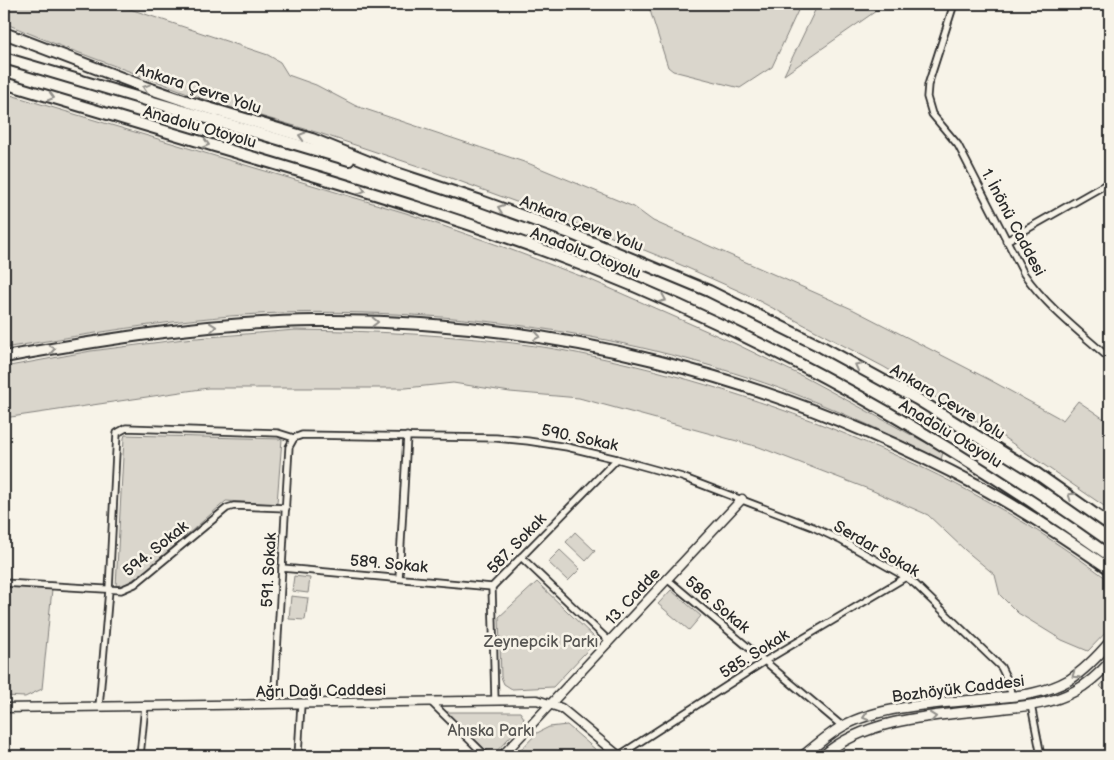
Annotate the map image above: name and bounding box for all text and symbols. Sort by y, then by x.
street label: Ankara Çevre Yolu [134,60,264,119]
one-way arrow [143,83,151,93]
one-way arrow [46,92,54,102]
street label: Anadolu Otoyolu [141,102,258,153]
one-way arrow [298,131,306,141]
one-way arrow [202,138,210,148]
street label: 1. İnönü Caddesi [976,165,1051,279]
one-way arrow [357,184,366,194]
street label: Ankara Çevre Yolu [517,192,646,257]
one-way arrow [497,204,506,214]
street label: Anadolu Otoyolu [528,224,643,283]
one-way arrow [658,294,666,304]
one-way arrow [372,317,379,327]
one-way arrow [209,321,217,332]
one-way arrow [532,331,541,341]
one-way arrow [47,344,56,354]
street label: Ankara Çevre Yolu [886,361,1008,444]
one-way arrow [854,362,863,372]
street label: Anadolu Otoyolu [895,396,1005,473]
street label: 590. Sokak [539,421,620,456]
one-way arrow [1067,493,1076,502]
street label: 587. Sokak [484,510,551,578]
street label: 594. Sokak [119,517,193,581]
street label: Serdar Sokak [830,517,923,582]
street label: 591. Sokak [258,532,281,608]
street label: 589. Sokak [349,552,429,577]
street label: 13. Cadde [602,564,665,630]
street label: 586. Sokak [681,573,753,638]
street label: 585. Sokak [717,625,793,683]
park label: Zeynepcik Parkı [483,633,598,652]
one-way arrow [1072,669,1081,678]
street label: Bozhöyük Caddesi [891,672,1026,707]
street label: Ağrı Dağı Caddesi [256,681,386,702]
one-way arrow [863,712,871,722]
one-way arrow [929,712,937,723]
park label: Ahıska Parkı [447,722,535,741]

